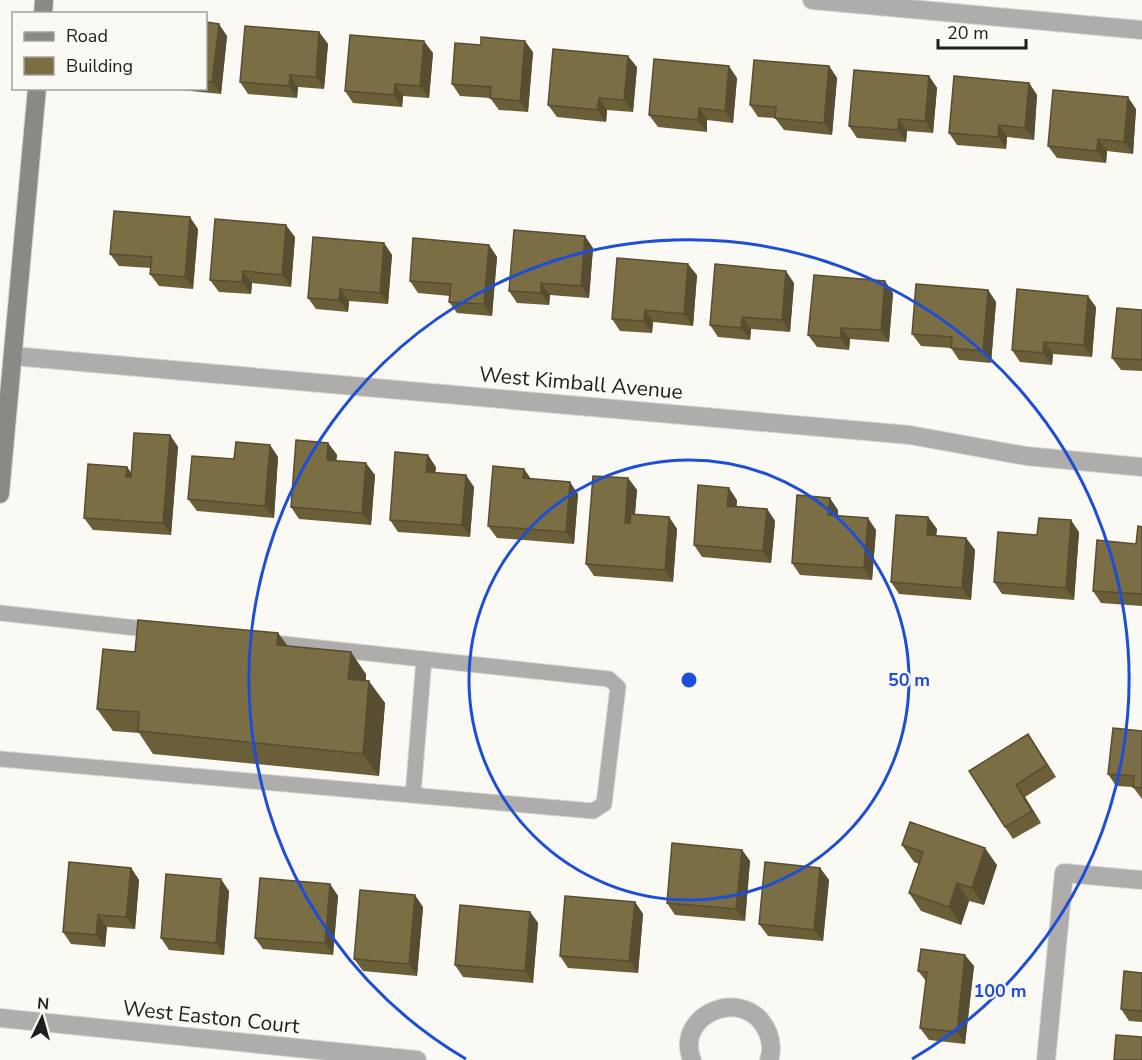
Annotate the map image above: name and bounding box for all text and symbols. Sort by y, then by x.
legend [12,12,207,90]
scale bar [938,12,1026,50]
text: 20 m [947,21,989,45]
text: Road [66,24,108,48]
text: Building [66,54,133,78]
street label: West Kimball Avenue [478,360,684,406]
text: 50 m [888,668,930,692]
centre of rings [679,670,699,690]
text: 100 m [973,979,1027,1003]
north arrow [12,988,72,1048]
text: N [36,993,50,1016]
street label: West Easton Court [121,994,301,1040]

